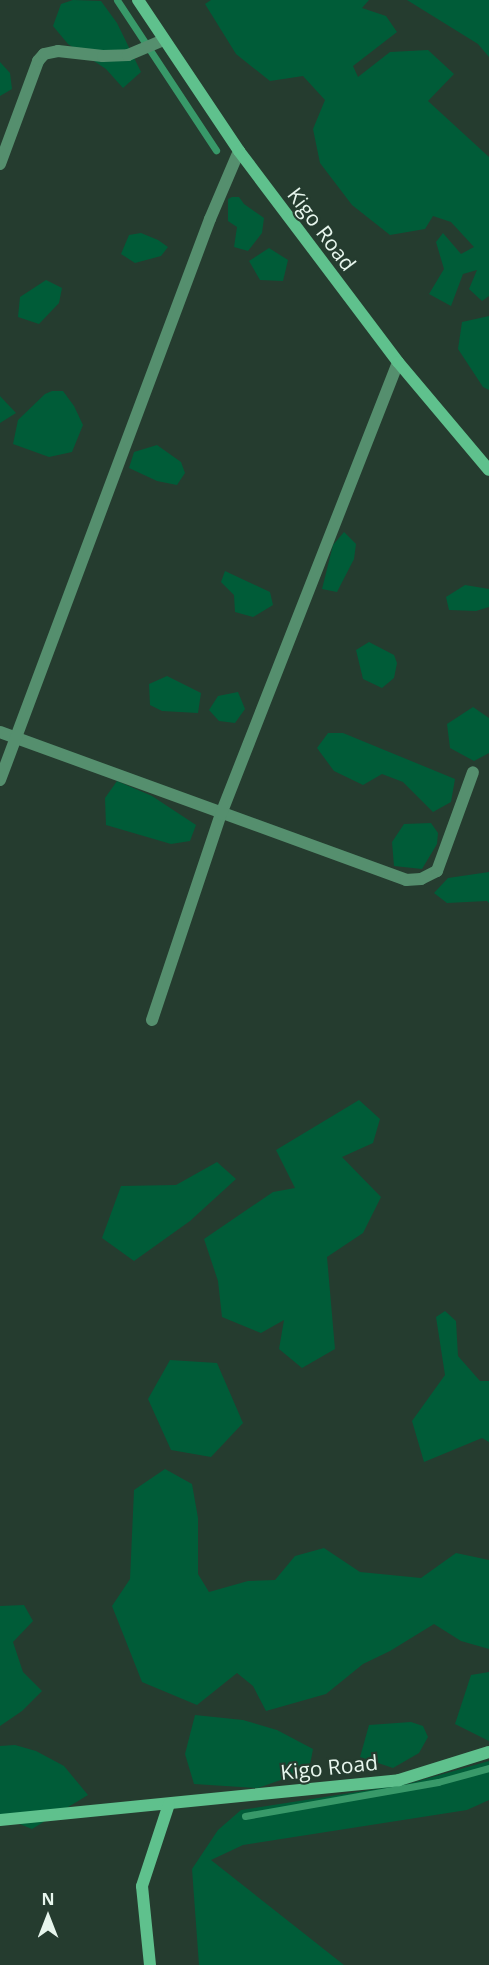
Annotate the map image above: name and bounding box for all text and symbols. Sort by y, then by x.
street label: Kigo Road [283,182,361,276]
street label: Kigo Road [279,1749,379,1785]
north arrow [18,1887,78,1947]
text: N [41,1888,55,1910]

